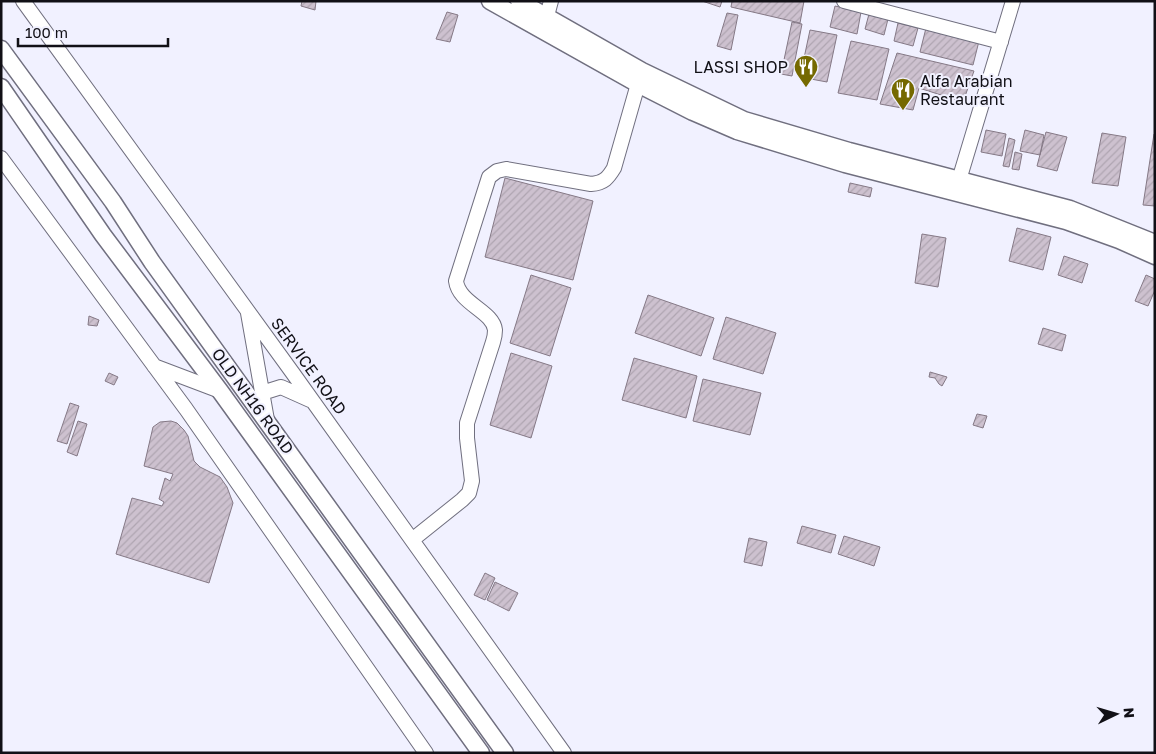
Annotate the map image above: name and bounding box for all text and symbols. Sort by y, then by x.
scale bar [18,15,168,47]
text: 100 m [25,23,68,41]
restaurant icon: LASSI SHOP [793,54,819,88]
place label: LASSI SHOP [694,57,788,77]
place label: Alfa Arabian Restaurant [920,71,1013,109]
restaurant icon: Alfa Arabian Restaurant [890,77,916,111]
street label: SERVICE ROAD [267,313,351,419]
street label: OLD NH16 ROAD [208,344,298,458]
north arrow [1091,689,1141,739]
text: N [1121,707,1138,719]

